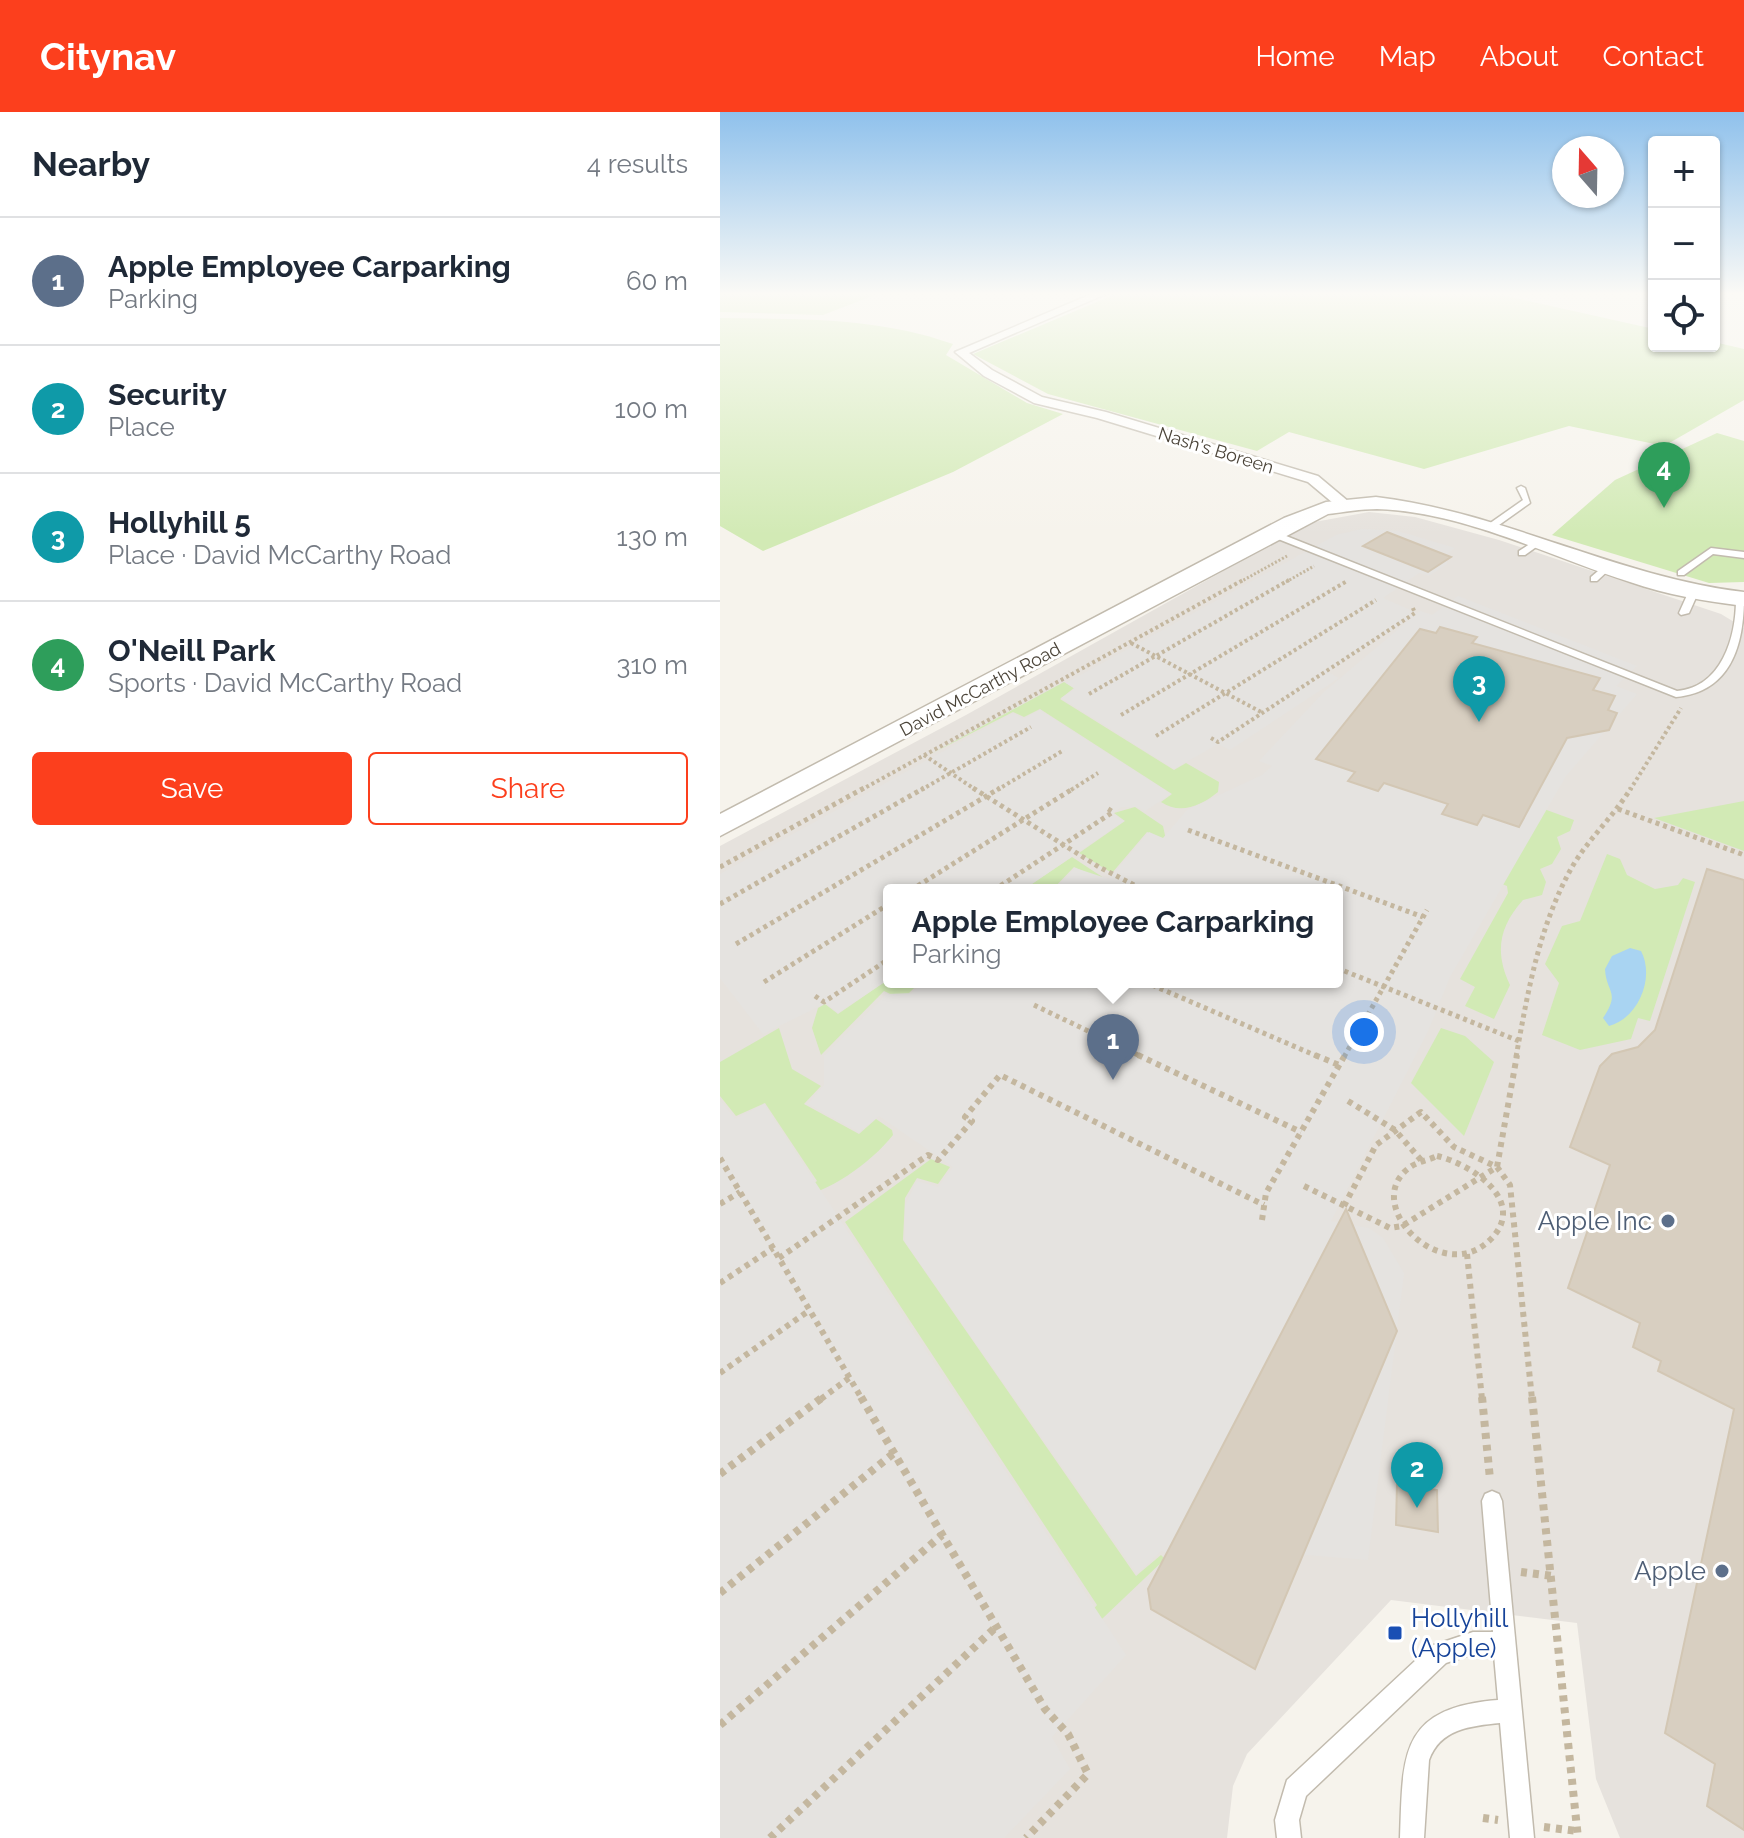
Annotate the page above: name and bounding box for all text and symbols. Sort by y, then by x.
text: Citynav [40,34,176,79]
text: Home [1255,40,1335,73]
text: Map [1379,40,1436,73]
text: About [1480,40,1559,73]
text: Contact [1603,40,1704,73]
north arrow [1552,136,1624,208]
map controls [1648,136,1720,352]
button: + [1648,136,1720,208]
text: Nearby [32,144,150,184]
text: 4 results [587,149,688,179]
button: − [1648,208,1720,280]
text: Apple Employee Carparking [108,249,511,284]
text: 1 [52,266,64,296]
text: 60 m [626,266,688,296]
button: locate [1648,280,1720,352]
text: Parking [108,284,198,314]
text: Security [108,377,227,412]
text: 2 [51,394,65,424]
text: 100 m [615,394,688,424]
text: Place [108,412,175,442]
street label: Nash's Boreen [1156,422,1276,478]
pin: 4 [1638,442,1690,508]
text: Hollyhill 5 [108,505,251,540]
text: 3 [51,522,65,552]
text: 130 m [617,522,688,552]
text: Place · David McCarthy Road [108,540,451,570]
text: O'Neill Park [108,633,275,668]
street label: David McCarthy Road [896,638,1064,740]
text: 4 [51,650,65,680]
text: 310 m [617,650,688,680]
pin: 3 [1453,656,1505,722]
text: Sports · David McCarthy Road [108,668,462,698]
button: Save [32,752,352,825]
button: Share [368,752,688,825]
popup [883,884,1343,988]
text: Apple Employee Carparking [912,904,1314,939]
text: Parking [912,939,1002,969]
your location [1344,1012,1384,1052]
pin: 1 [1087,1014,1139,1080]
place label: Apple Inc [1537,1206,1652,1236]
marker: Apple Inc [1659,1212,1677,1230]
pin: 2 [1391,1442,1443,1508]
place label: Apple [1634,1556,1706,1586]
marker: Apple [1713,1562,1731,1580]
place label: Hollyhill (Apple) [1411,1603,1509,1663]
marker: Hollyhill (Apple) [1386,1624,1404,1642]

